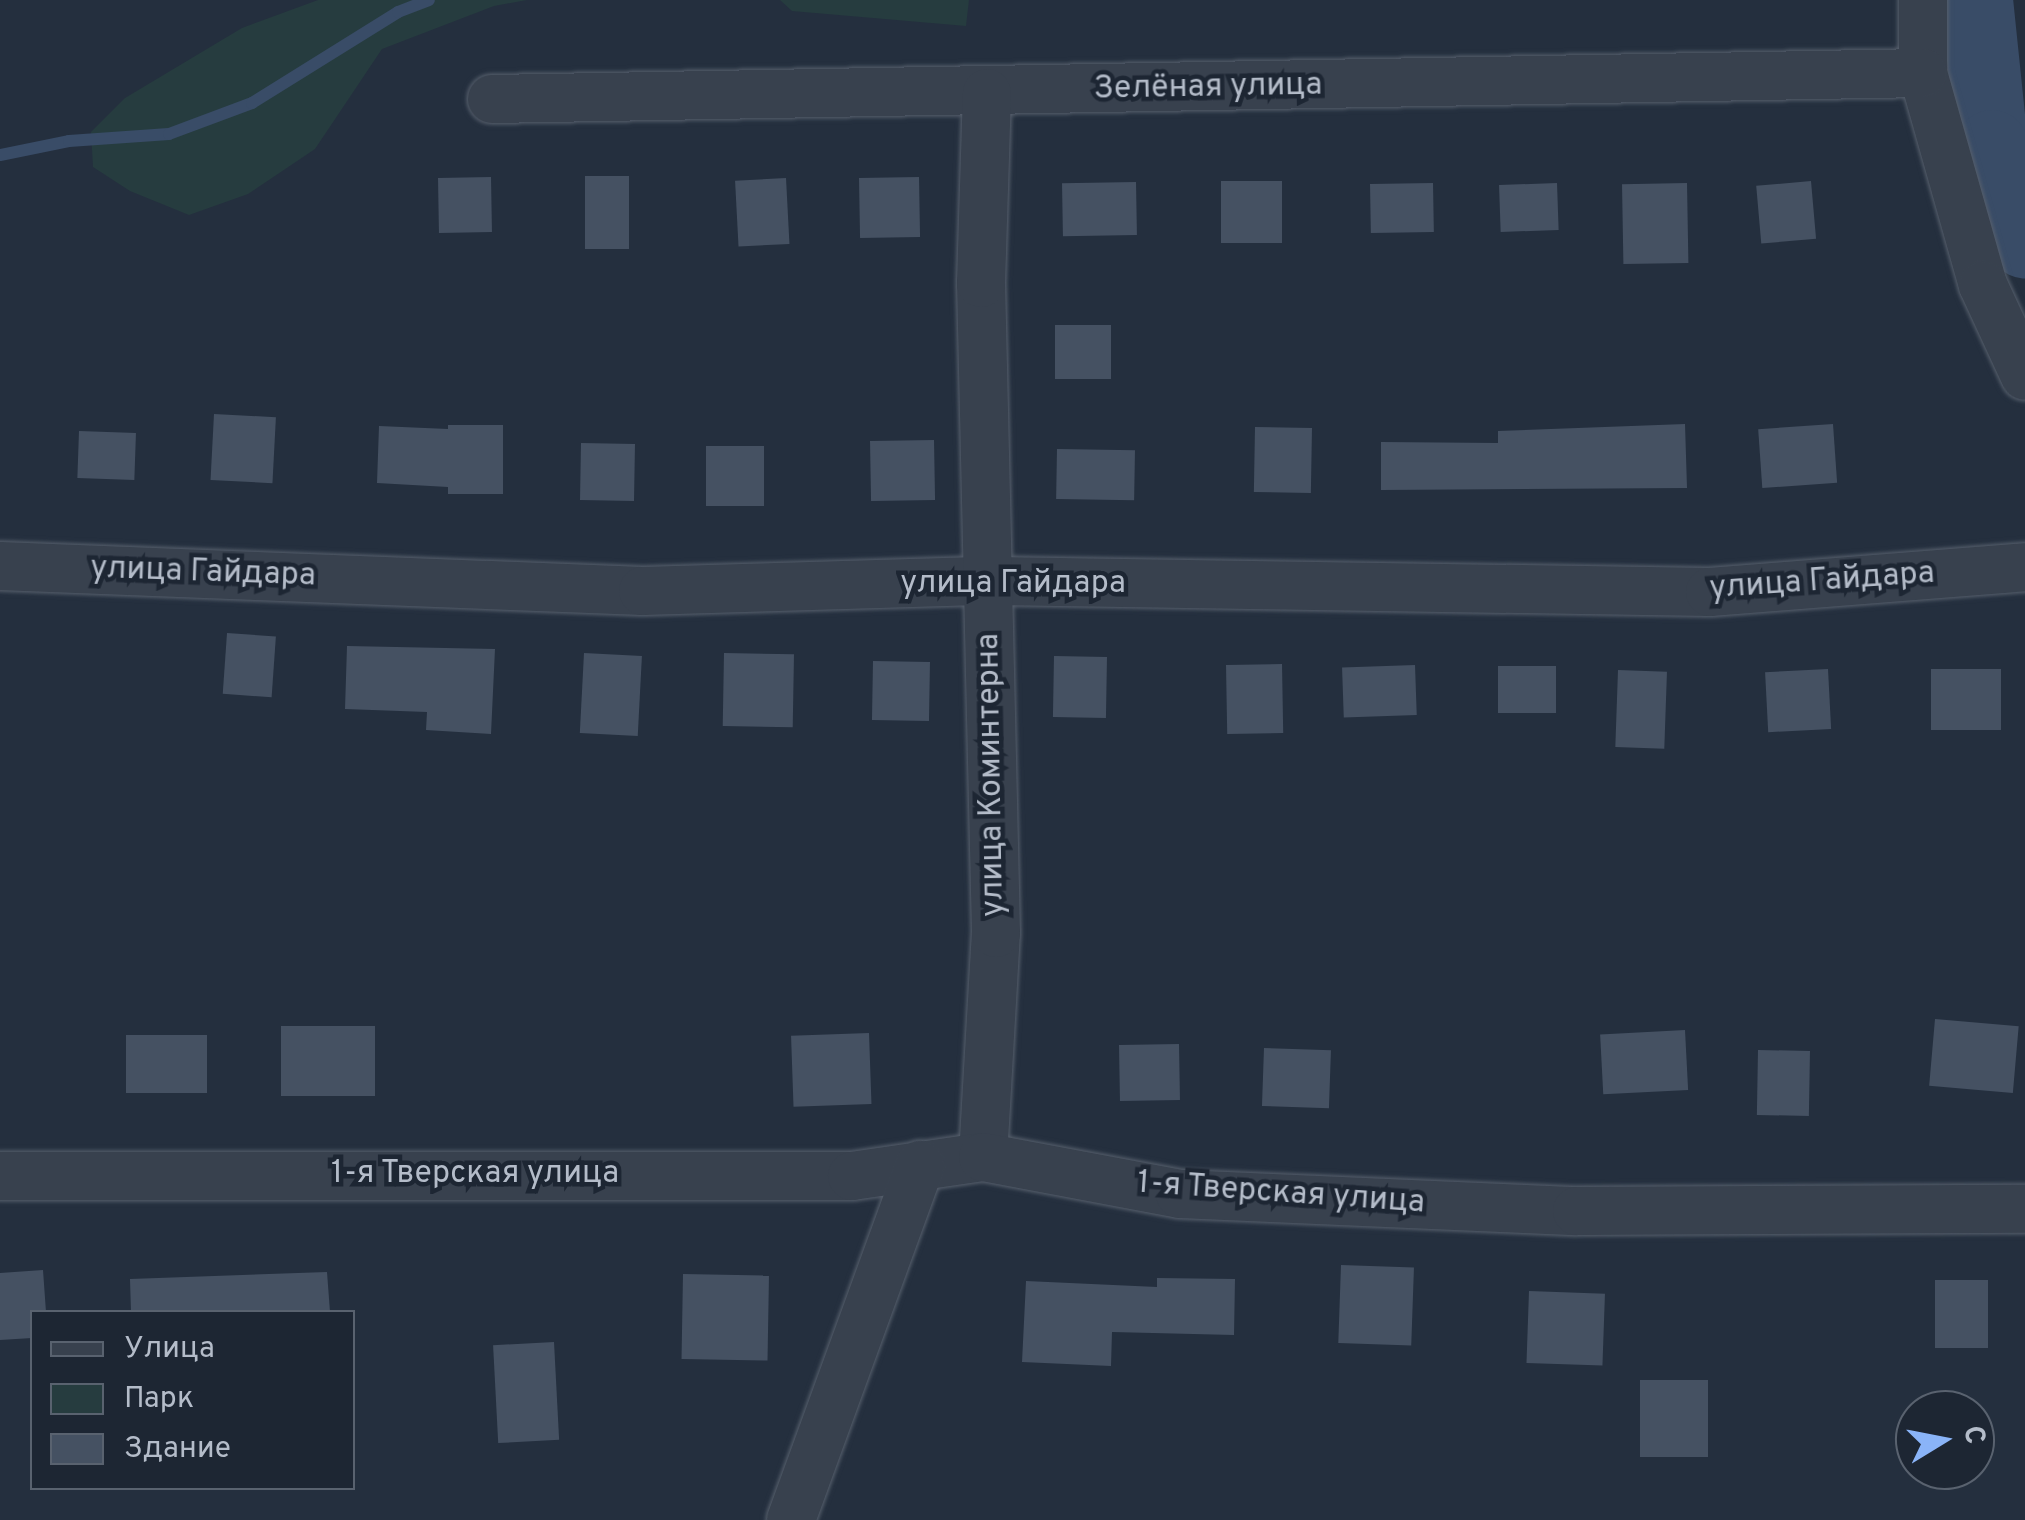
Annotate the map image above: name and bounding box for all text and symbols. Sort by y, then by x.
street label: Зелёная улица [1093,67,1323,109]
street label: улица Гайдара [90,550,316,596]
street label: улица Гайдара [1708,555,1936,609]
street label: улица Гайдара [900,565,1126,603]
street label: улица Коминтерна [970,633,1014,917]
street label: 1-я Тверская улица [330,1155,620,1193]
street label: 1-я Тверская улица [1135,1165,1427,1223]
legend [30,1310,355,1490]
text: Улица [124,1331,215,1368]
text: Парк [124,1381,194,1418]
north arrow [1895,1390,1995,1490]
text: С [1953,1423,1992,1447]
text: Здание [124,1431,231,1468]

